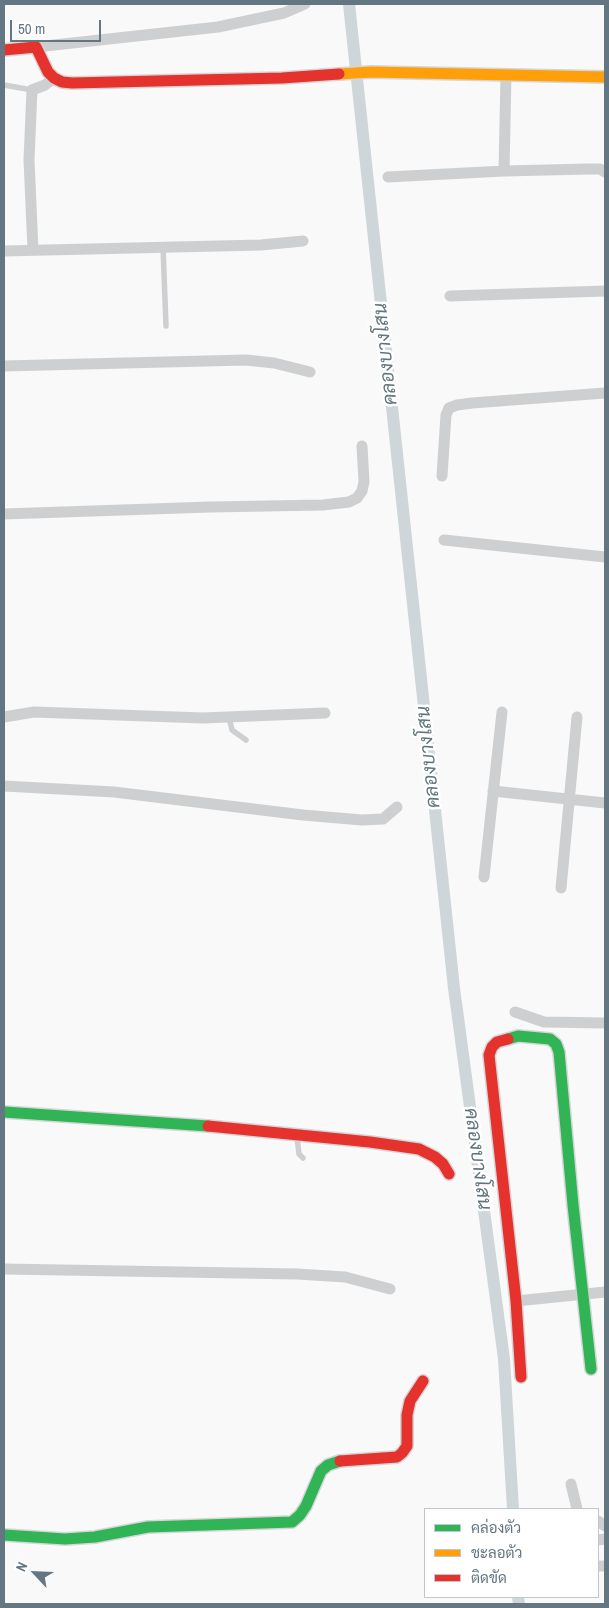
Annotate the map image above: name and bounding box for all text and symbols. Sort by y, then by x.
scale bar [12,10,104,42]
text: 50 m [18,18,45,39]
water label: คลองบางโสน [369,302,403,406]
water label: คลองบางโสน [412,705,446,809]
water label: คลองบางโสน [459,1107,495,1211]
legend [424,1508,599,1598]
text: คล่องตัว [471,1517,521,1538]
text: ชะลอตัว [471,1542,522,1563]
north arrow [10,1548,60,1598]
text: N [11,1559,31,1574]
text: ติดขัด [471,1567,507,1588]

